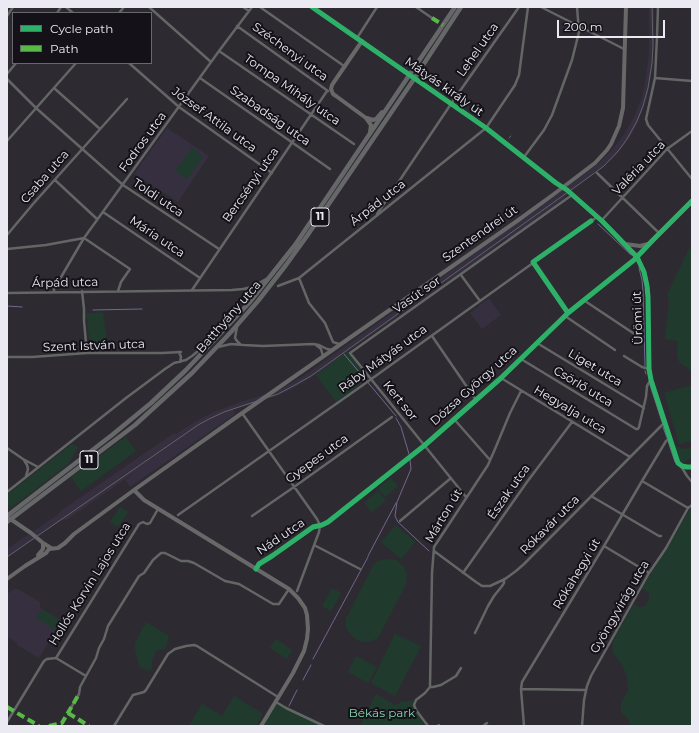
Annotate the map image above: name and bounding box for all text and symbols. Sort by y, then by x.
legend [12,12,152,64]
scale bar [559,12,667,38]
text: 200 m [564,19,603,34]
street label: Széchenyi utca [249,20,331,84]
street label: Lehel utca [454,20,502,80]
text: Cycle path [50,21,113,36]
text: Path [50,41,79,56]
street label: Tompa Mihály utca [241,51,343,129]
street label: Mátyás király út [402,54,486,120]
street label: Szabadság utca [227,83,313,149]
street label: József Attila utca [169,84,259,156]
street label: Fodros utca [116,109,170,175]
street label: Valéria utca [610,138,668,198]
street label: Bercsényi utca [220,145,282,225]
street label: Csaba utca [18,147,72,207]
street label: Toldi utca [130,176,186,220]
street label: Árpád utca [347,177,409,229]
street label: Szentendrei út [440,203,520,265]
road number: 11 [311,208,329,226]
street label: Mária utca [127,213,187,261]
street label: Vasút sor [390,273,444,317]
street label: Árpád utca [32,275,98,291]
street label: Batthyány utca [194,278,264,356]
street label: Ürömi út [630,291,646,345]
street label: Ráby Mátyás utca [336,322,430,396]
street label: Szent István utca [43,337,145,355]
street label: Dózsa György utca [428,343,520,429]
street label: Liget utca [565,346,625,390]
street label: Csörlő utca [551,364,615,410]
street label: Kert sor [380,378,420,424]
street label: Hegyalja utca [531,383,609,437]
street label: Gyepes utca [283,431,351,487]
road number: 11 [80,451,98,469]
street label: Észak utca [485,462,533,522]
street label: Márton út [422,487,466,545]
street label: Rókavár utca [517,492,583,558]
street label: Nád utca [254,516,308,558]
street label: Hollós Korvin Lajos utca [46,520,134,648]
street label: Rókahegyi út [550,536,604,612]
street label: Gyöngyvirág utca [588,558,652,656]
park label: Békás park [349,706,415,720]

